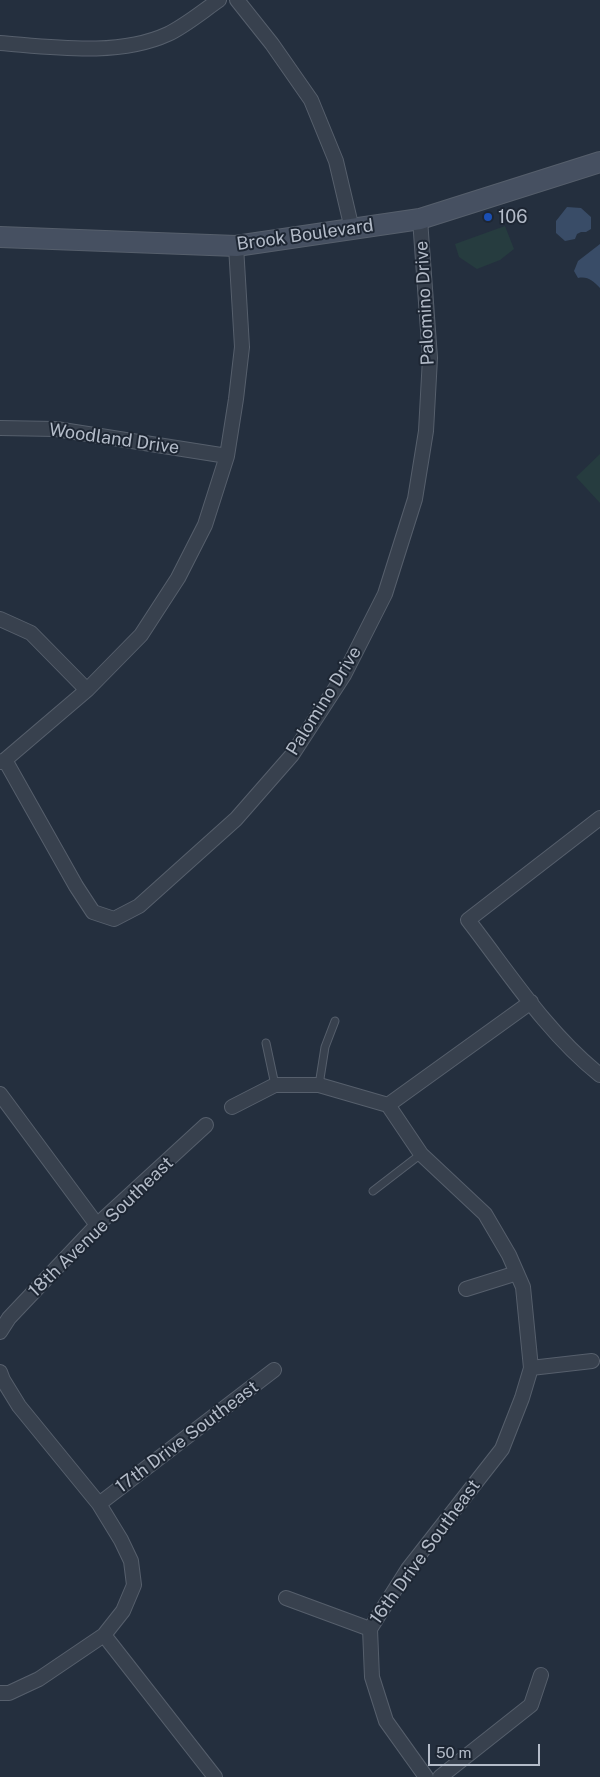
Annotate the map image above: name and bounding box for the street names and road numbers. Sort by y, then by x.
street label: Brook Boulevard [235,215,375,255]
street label: Palomino Drive [411,240,439,366]
street label: Woodland Drive [47,419,181,459]
street label: Palomino Drive [282,642,366,760]
street label: 18th Avenue Southeast [24,1152,178,1302]
street label: 17th Drive Southeast [111,1376,263,1498]
street label: 16th Drive Southeast [365,1475,485,1629]

